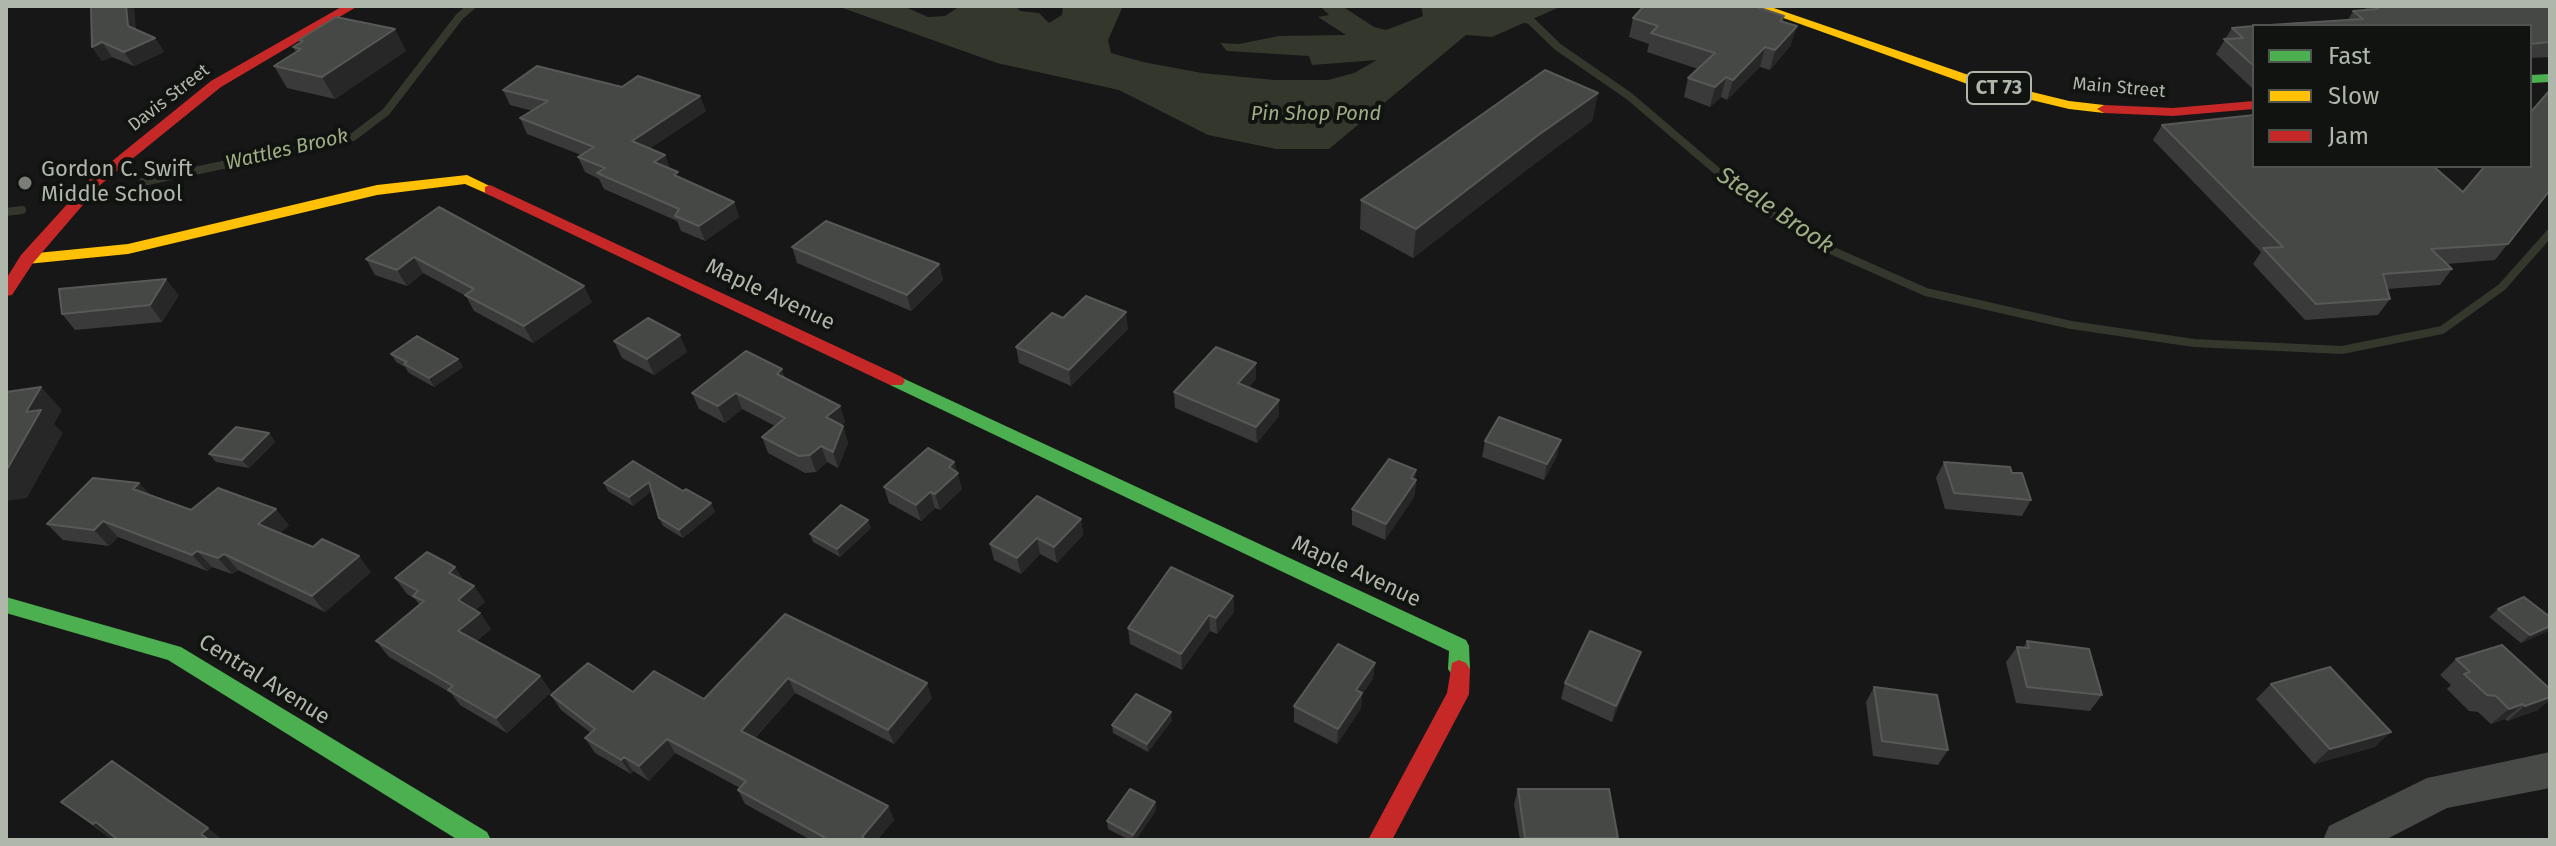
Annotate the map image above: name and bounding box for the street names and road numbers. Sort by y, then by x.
street label: Davis Street [124,60,214,136]
road number: CT 73 [1967,72,2031,104]
street label: Main Street [2072,73,2166,103]
street label: Maple Avenue [701,254,839,336]
street label: Maple Avenue [1287,531,1425,613]
street label: Central Avenue [194,629,334,731]

